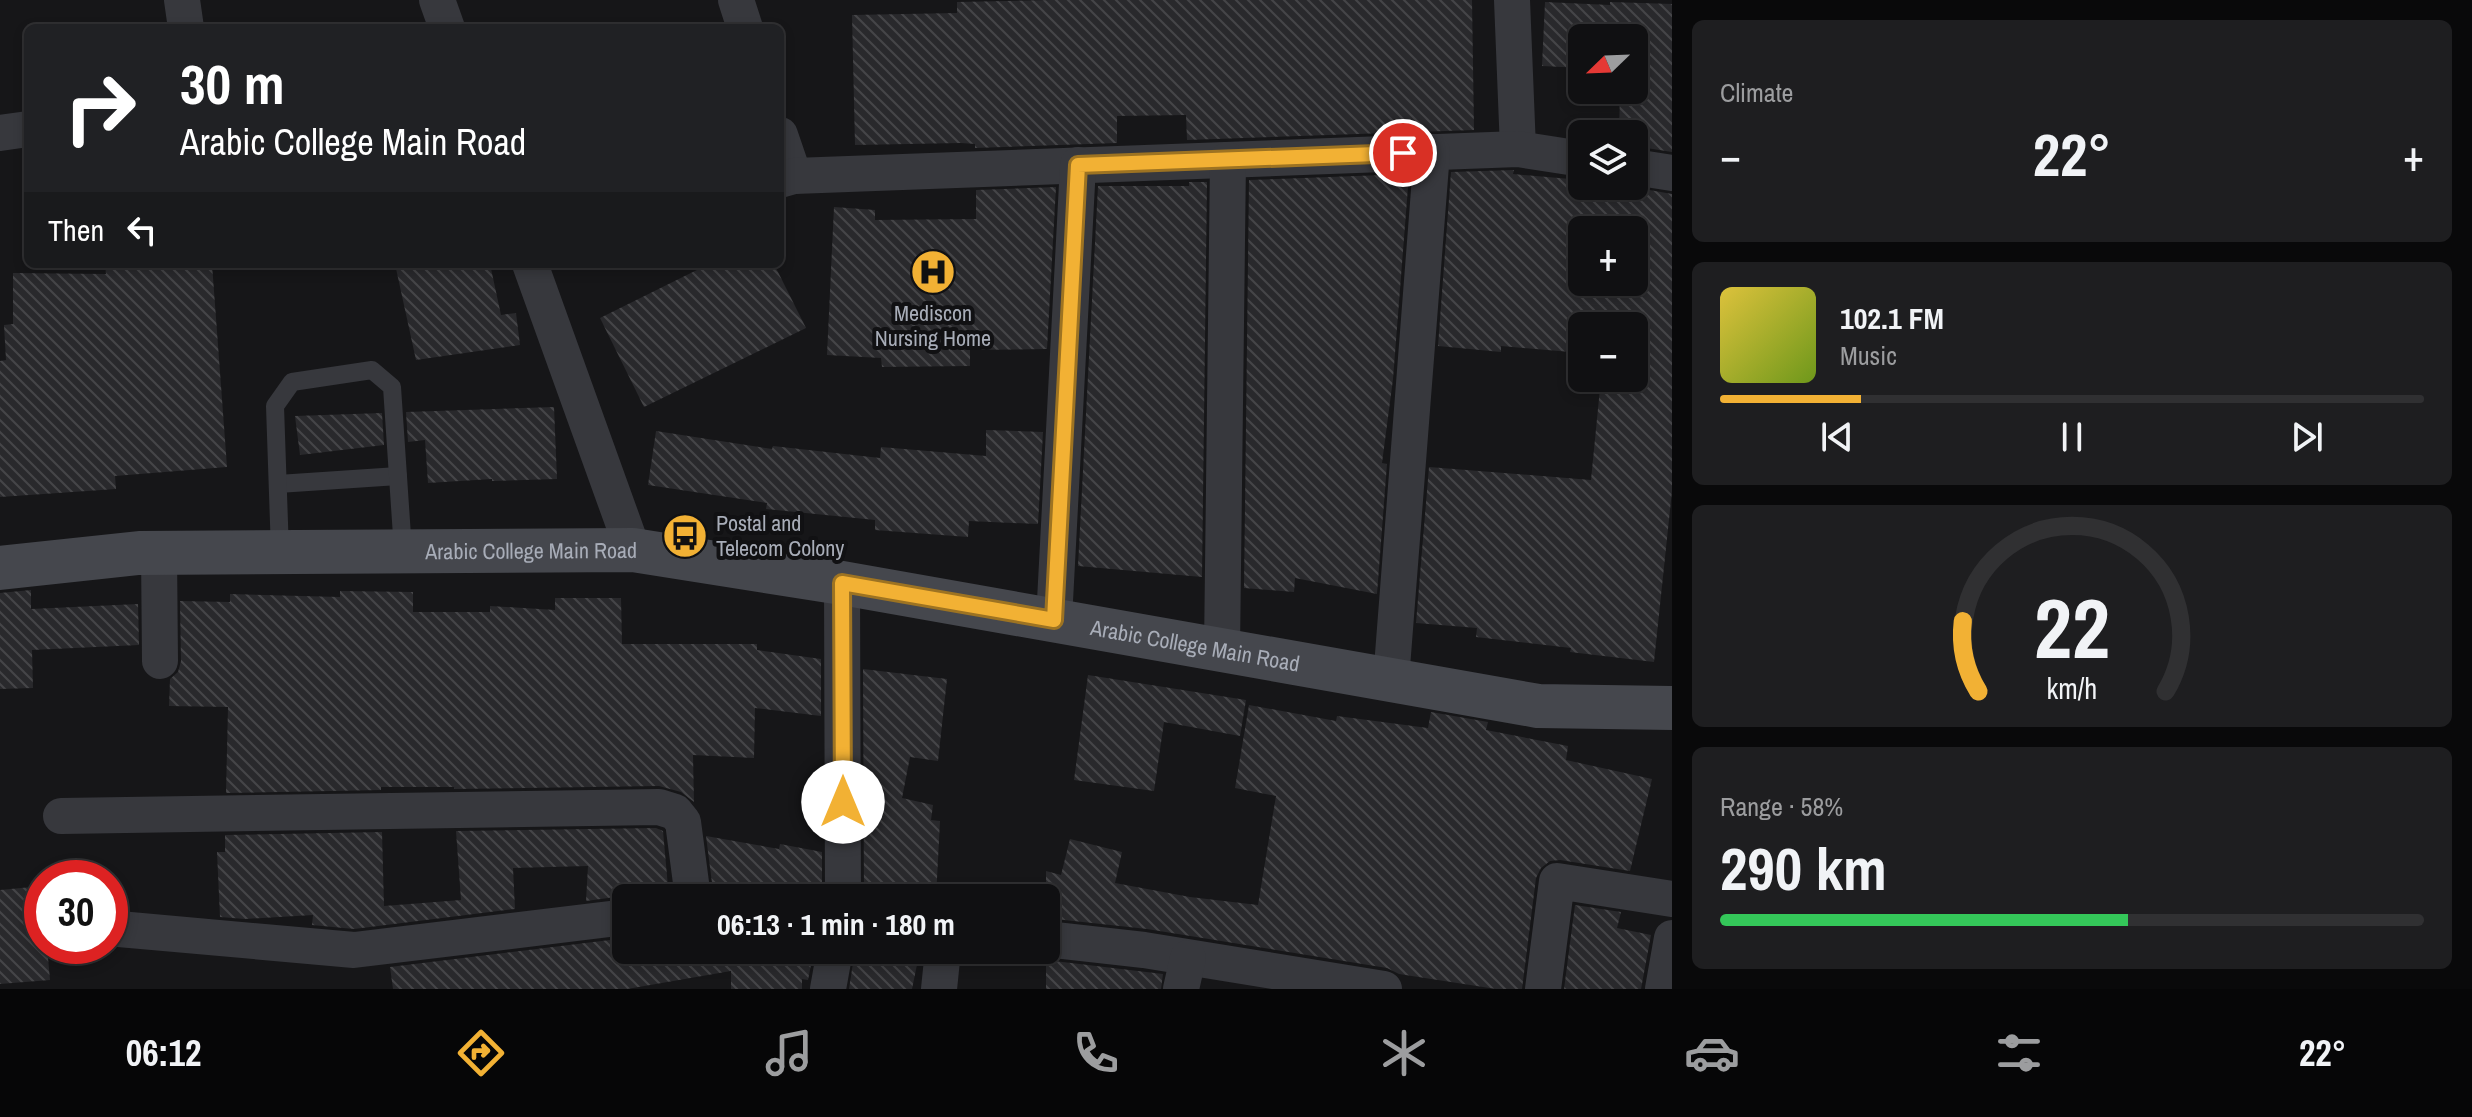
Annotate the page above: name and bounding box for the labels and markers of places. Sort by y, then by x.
pin [1369,119,1437,187]
hospital icon: Mediscon Nursing Home [909,248,957,296]
place label: Mediscon Nursing Home [875,298,991,353]
place label: Postal and Telecom Colony [716,508,844,563]
bus stop icon: Postal and Telecom Colony [661,512,709,560]

